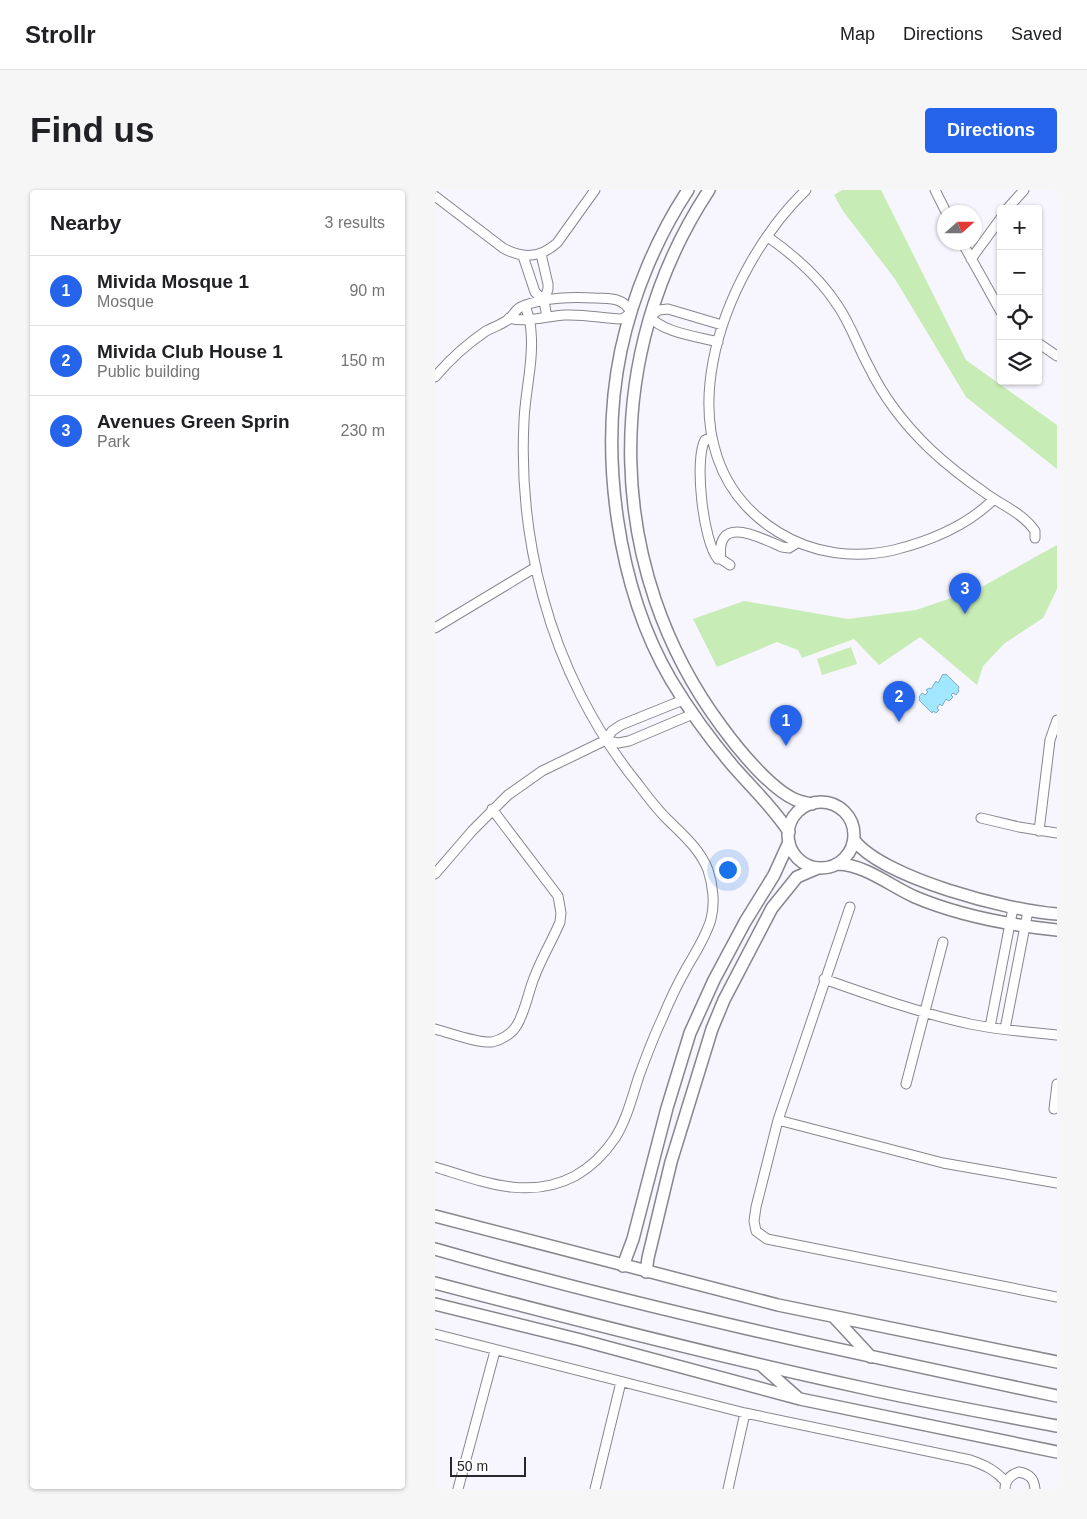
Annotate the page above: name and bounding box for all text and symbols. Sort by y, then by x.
text: Strollr [25,21,96,48]
text: Map [840,24,875,44]
text: Directions [903,24,983,44]
text: Saved [1011,24,1062,44]
button: Directions [925,108,1057,153]
text: Find us [30,110,154,149]
north arrow [937,205,982,250]
map controls [997,205,1042,385]
button: + [997,205,1042,250]
text: Nearby [50,211,121,234]
text: 3 results [325,214,385,231]
button: − [997,250,1042,295]
text: Mivida Mosque 1 [97,271,249,292]
text: 1 [62,282,70,299]
text: 90 m [349,282,385,299]
text: Mosque [97,293,154,310]
button: locate [997,295,1042,340]
button: layers [997,340,1042,385]
text: Mivida Club House 1 [97,341,283,362]
text: 2 [62,352,70,369]
text: 150 m [341,352,385,369]
text: Public building [97,363,200,380]
text: Avenues Green Sprin [97,411,290,432]
text: 3 [62,422,70,439]
text: 230 m [341,422,385,439]
text: Park [97,433,130,450]
pin: 3 [949,573,981,614]
pin: 2 [883,681,915,722]
pin: 1 [770,705,802,746]
your location [715,857,741,883]
scale bar [450,1454,526,1477]
text: 50 m [457,1458,488,1474]

